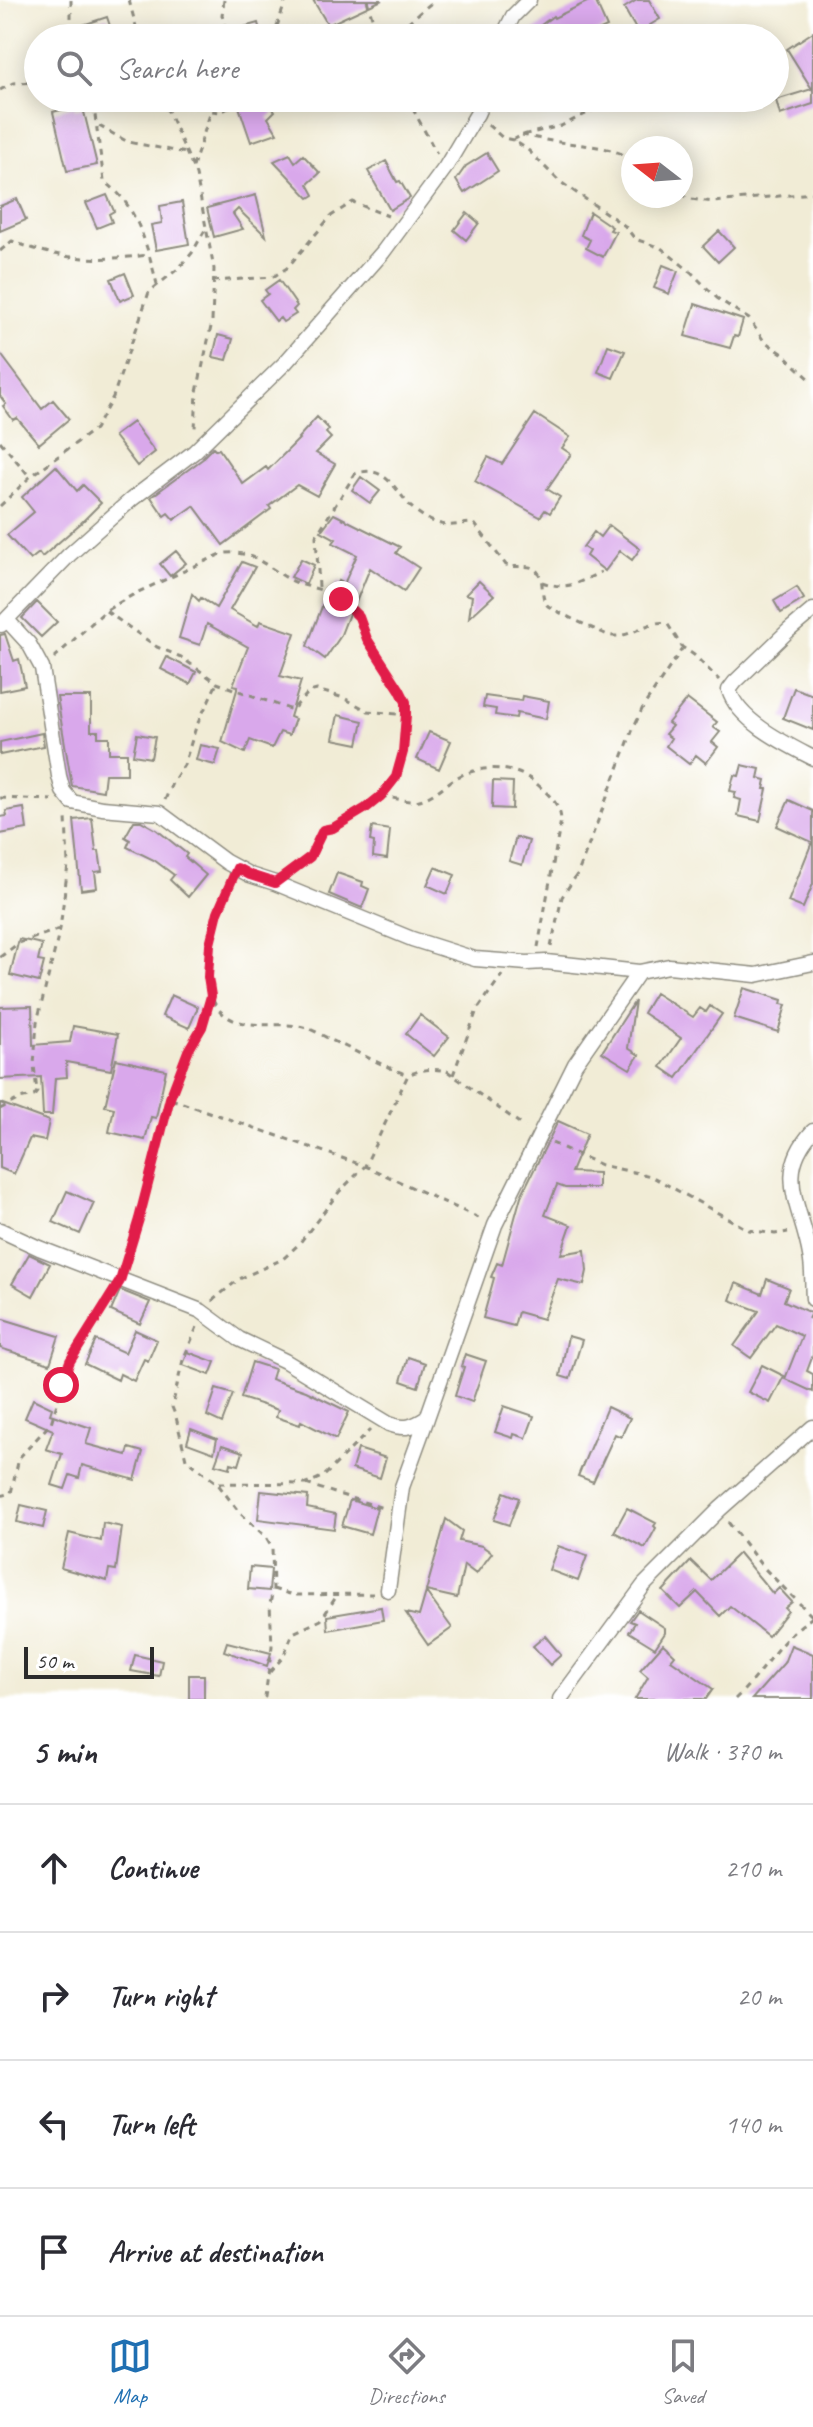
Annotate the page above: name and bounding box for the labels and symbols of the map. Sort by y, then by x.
north arrow [621,136,693,208]
route end [323,581,359,617]
route start [43,1367,79,1403]
scale bar [24,1643,154,1679]

